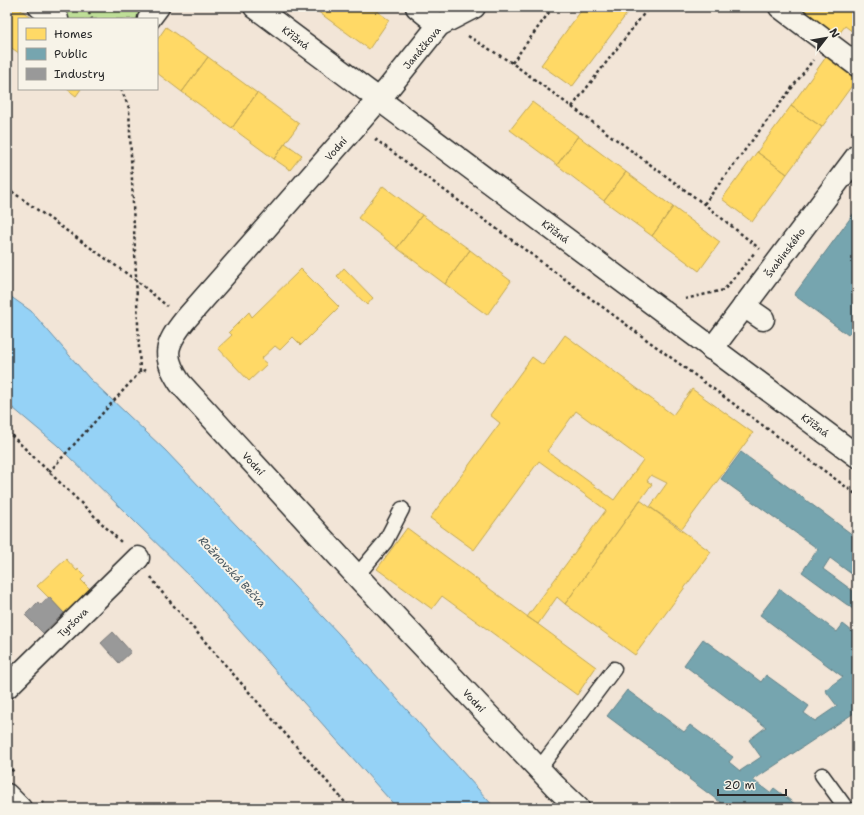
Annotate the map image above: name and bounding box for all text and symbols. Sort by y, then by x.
legend [18,18,158,90]
north arrow [806,18,846,58]
street label: Křižná [279,23,313,53]
street label: Janáčkova [400,23,444,72]
text: Homes [54,26,93,42]
text: N [825,26,843,41]
text: Public [54,46,88,62]
text: Industry [54,66,105,82]
street label: Vodní [322,134,350,164]
street label: Křižná [539,217,573,246]
street label: Švabinského [762,225,808,280]
street label: Křižná [799,410,832,440]
street label: Vodní [240,449,268,478]
water label: Rožnovská Bečva [195,533,269,611]
street label: Tyršova [55,604,91,640]
street label: Vodní [460,686,488,715]
scale bar [718,771,786,797]
text: 20 m [724,777,755,793]

